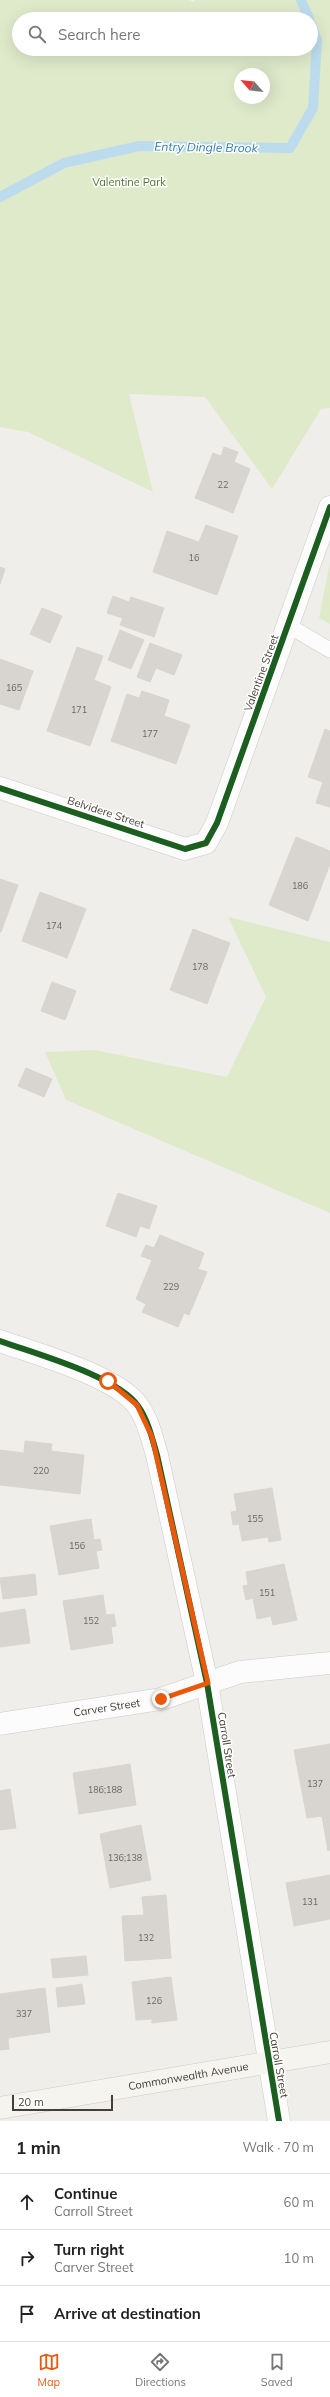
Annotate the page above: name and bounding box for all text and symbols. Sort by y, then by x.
search box [12,12,318,56]
icon: search [26,23,48,45]
text: Search here [58,25,140,44]
north arrow [234,68,270,104]
water label: Entry Dingle Brook [154,139,259,155]
park label: Valentine Park [92,175,166,189]
house number: 22 [218,479,228,490]
house number: 16 [189,552,199,563]
street label: Valentine Street [241,632,281,713]
house number: 165 [6,682,23,693]
house number: 171 [71,704,87,715]
house number: 177 [142,728,158,739]
street label: Belvidere Street [66,793,146,831]
house number: 186 [292,880,308,891]
house number: 174 [46,920,63,931]
house number: 178 [192,961,208,972]
house number: 229 [163,1281,179,1292]
route start [99,1372,117,1390]
house number: 220 [33,1465,49,1476]
house number: 155 [247,1513,264,1524]
house number: 156 [69,1540,85,1551]
house number: 151 [259,1587,275,1598]
house number: 152 [83,1615,99,1626]
route end [152,1690,170,1708]
street label: Carver Street [72,1695,141,1720]
street label: Carroll Street [215,1711,239,1779]
house number: 137 [307,1778,323,1789]
house number: 186;188 [88,1784,122,1795]
house number: 136;138 [108,1852,142,1863]
house number: 131 [302,1896,318,1907]
house number: 132 [138,1932,154,1943]
house number: 126 [146,1995,162,2006]
house number: 337 [16,2008,32,2019]
street label: Carroll Street [266,2031,292,2099]
street label: Commonwealth Avenue [127,2059,249,2093]
scale bar [12,2093,113,2112]
text: 20 m [18,2095,44,2109]
text: 1 min [16,2137,61,2158]
text: Walk · 70 m [243,2139,314,2155]
text: Continue [54,2184,117,2203]
icon: ahead [16,2191,38,2213]
text: 60 m [284,2194,314,2210]
text: Carroll Street [54,2203,133,2219]
text: Turn right [54,2240,124,2259]
icon: right [16,2247,38,2269]
text: 10 m [284,2250,314,2266]
text: Carver Street [54,2259,134,2275]
icon: arrive [16,2303,38,2325]
text: Arrive at destination [54,2304,201,2323]
tab: Map [37,2351,60,2389]
tab: Directions [135,2351,186,2389]
tab: Saved [261,2351,293,2389]

